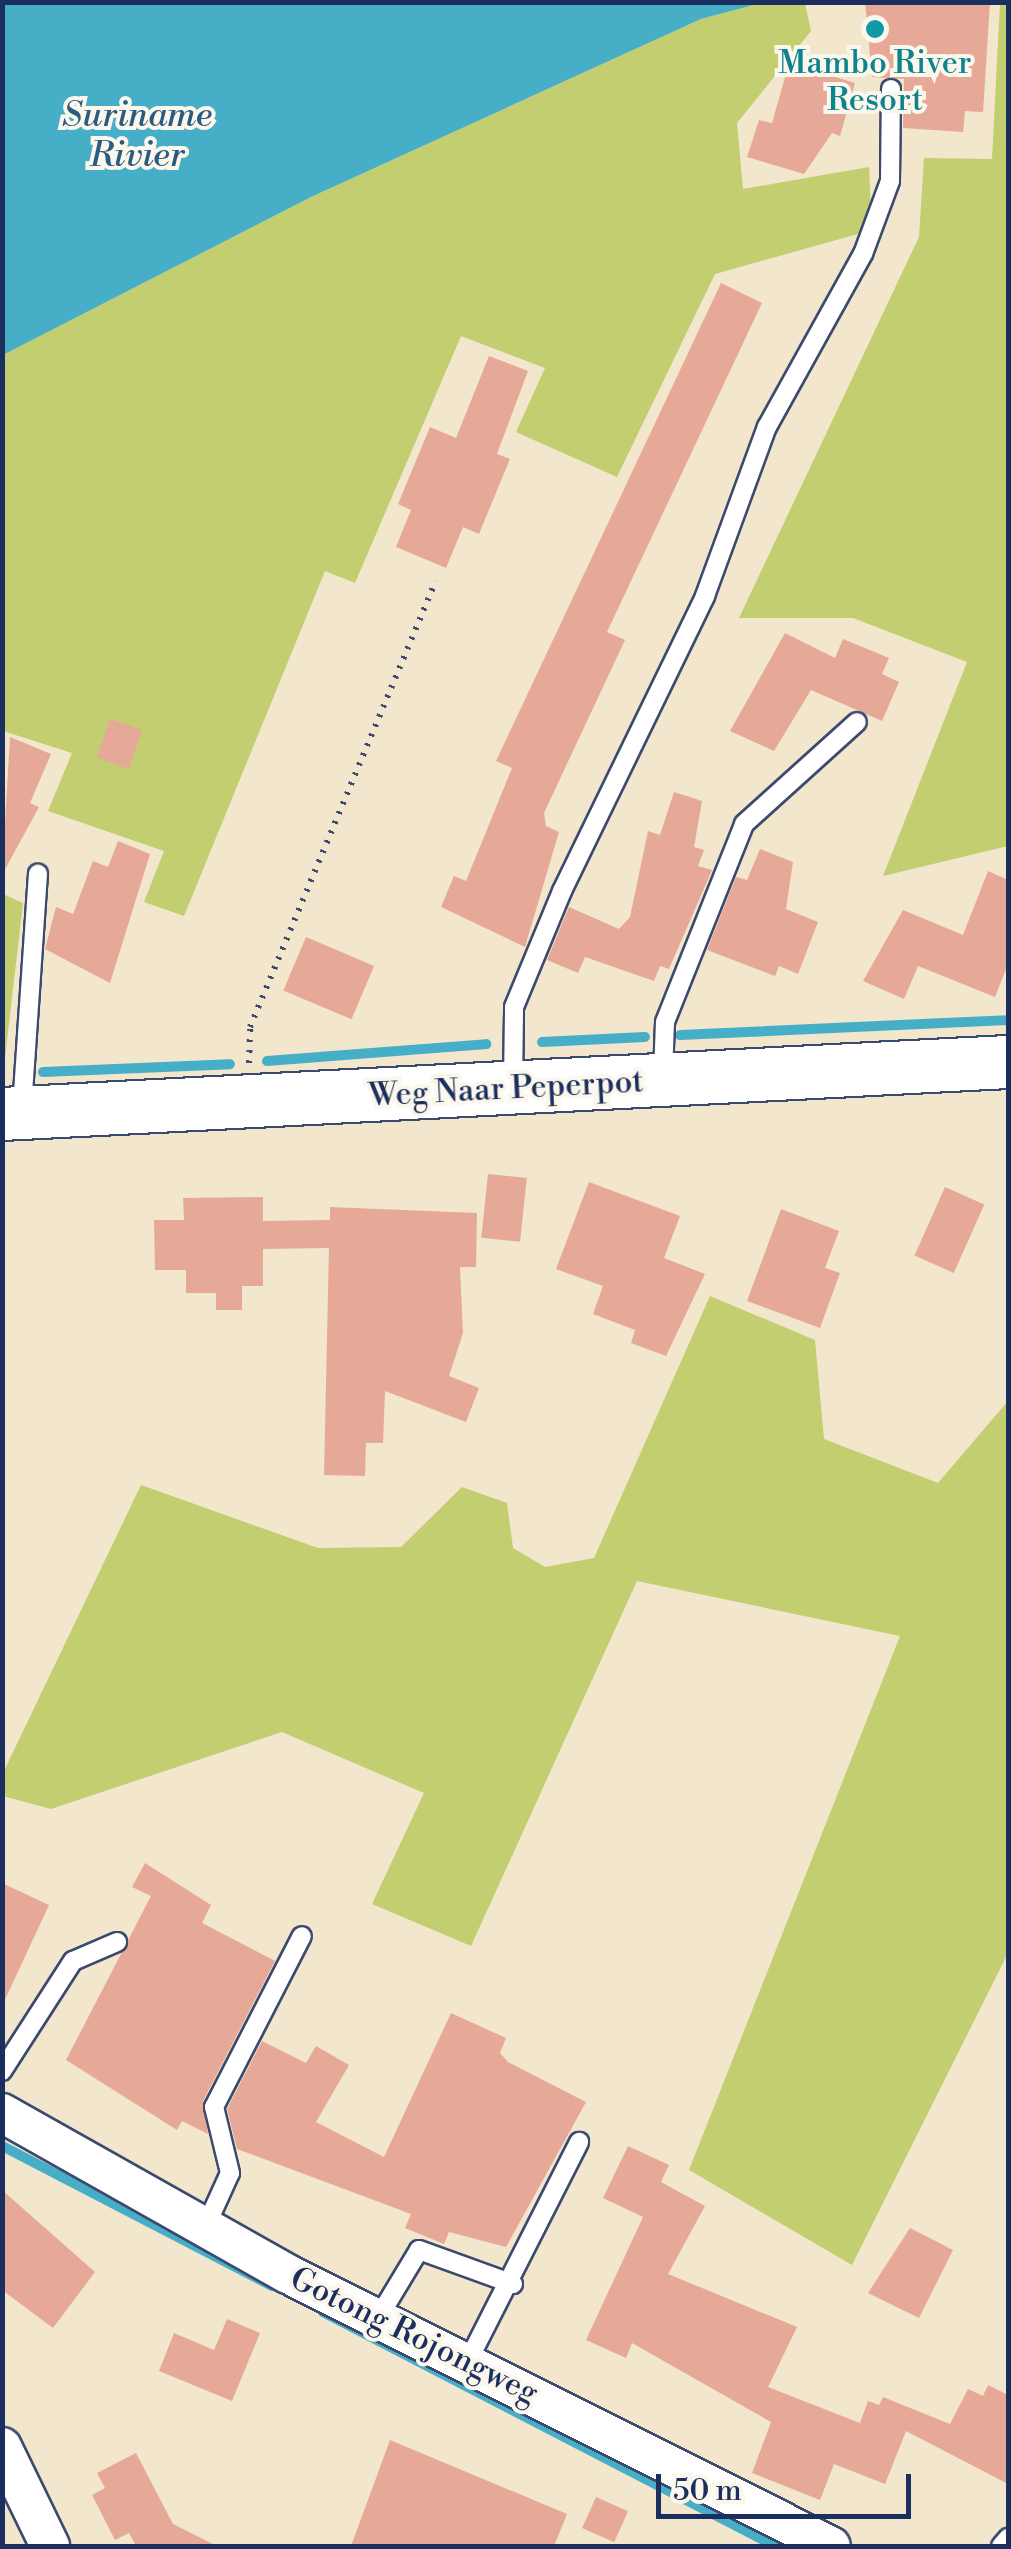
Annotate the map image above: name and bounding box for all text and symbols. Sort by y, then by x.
marker: Mambo River Resort [864,18,886,40]
place label: Mambo River Resort [778,45,972,120]
water label: Suriname Rivier [62,95,212,177]
street label: Weg Naar Peperpot [368,1063,644,1115]
street label: Gotong Rojongweg [284,2259,544,2413]
scale bar [661,2454,916,2516]
text: 50 m [673,2472,742,2510]

